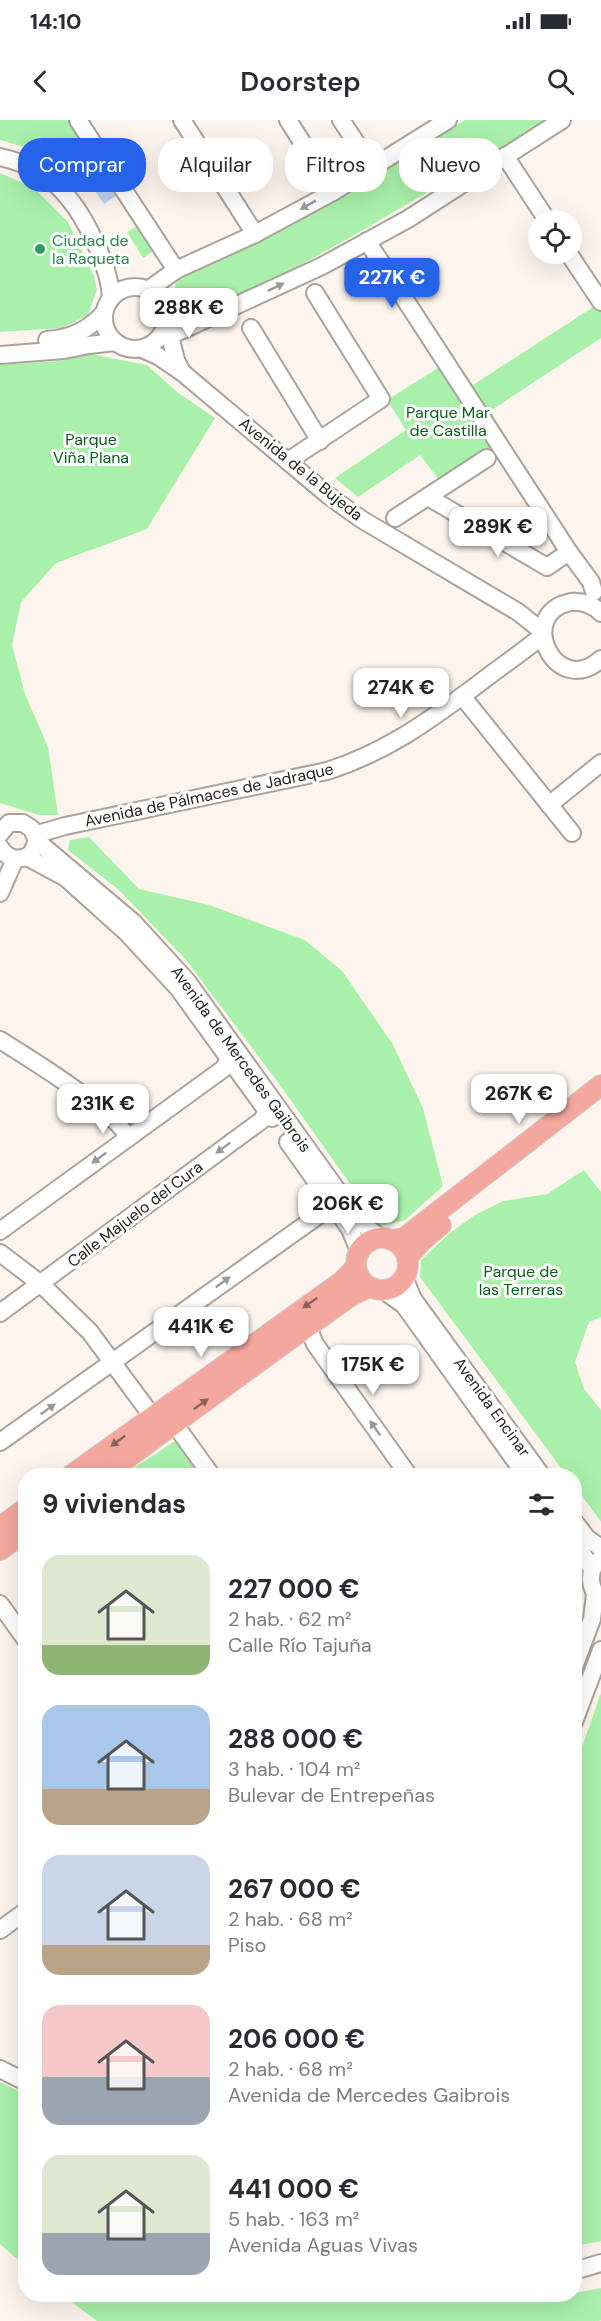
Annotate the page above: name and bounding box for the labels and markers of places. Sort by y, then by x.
place label: Ciudad de la Raqueta [52,230,130,269]
marker: Ciudad de la Raqueta [33,242,47,256]
pin: 227K € [343,258,441,309]
pin: 288K € [140,288,238,339]
pin: 289K € [449,507,547,558]
pin: 274K € [352,668,450,719]
pin: 267K € [470,1074,568,1125]
pin: 231K € [54,1084,152,1135]
pin: 206K € [299,1184,397,1235]
pin: 441K € [152,1307,250,1358]
pin: 175K € [324,1345,422,1396]

